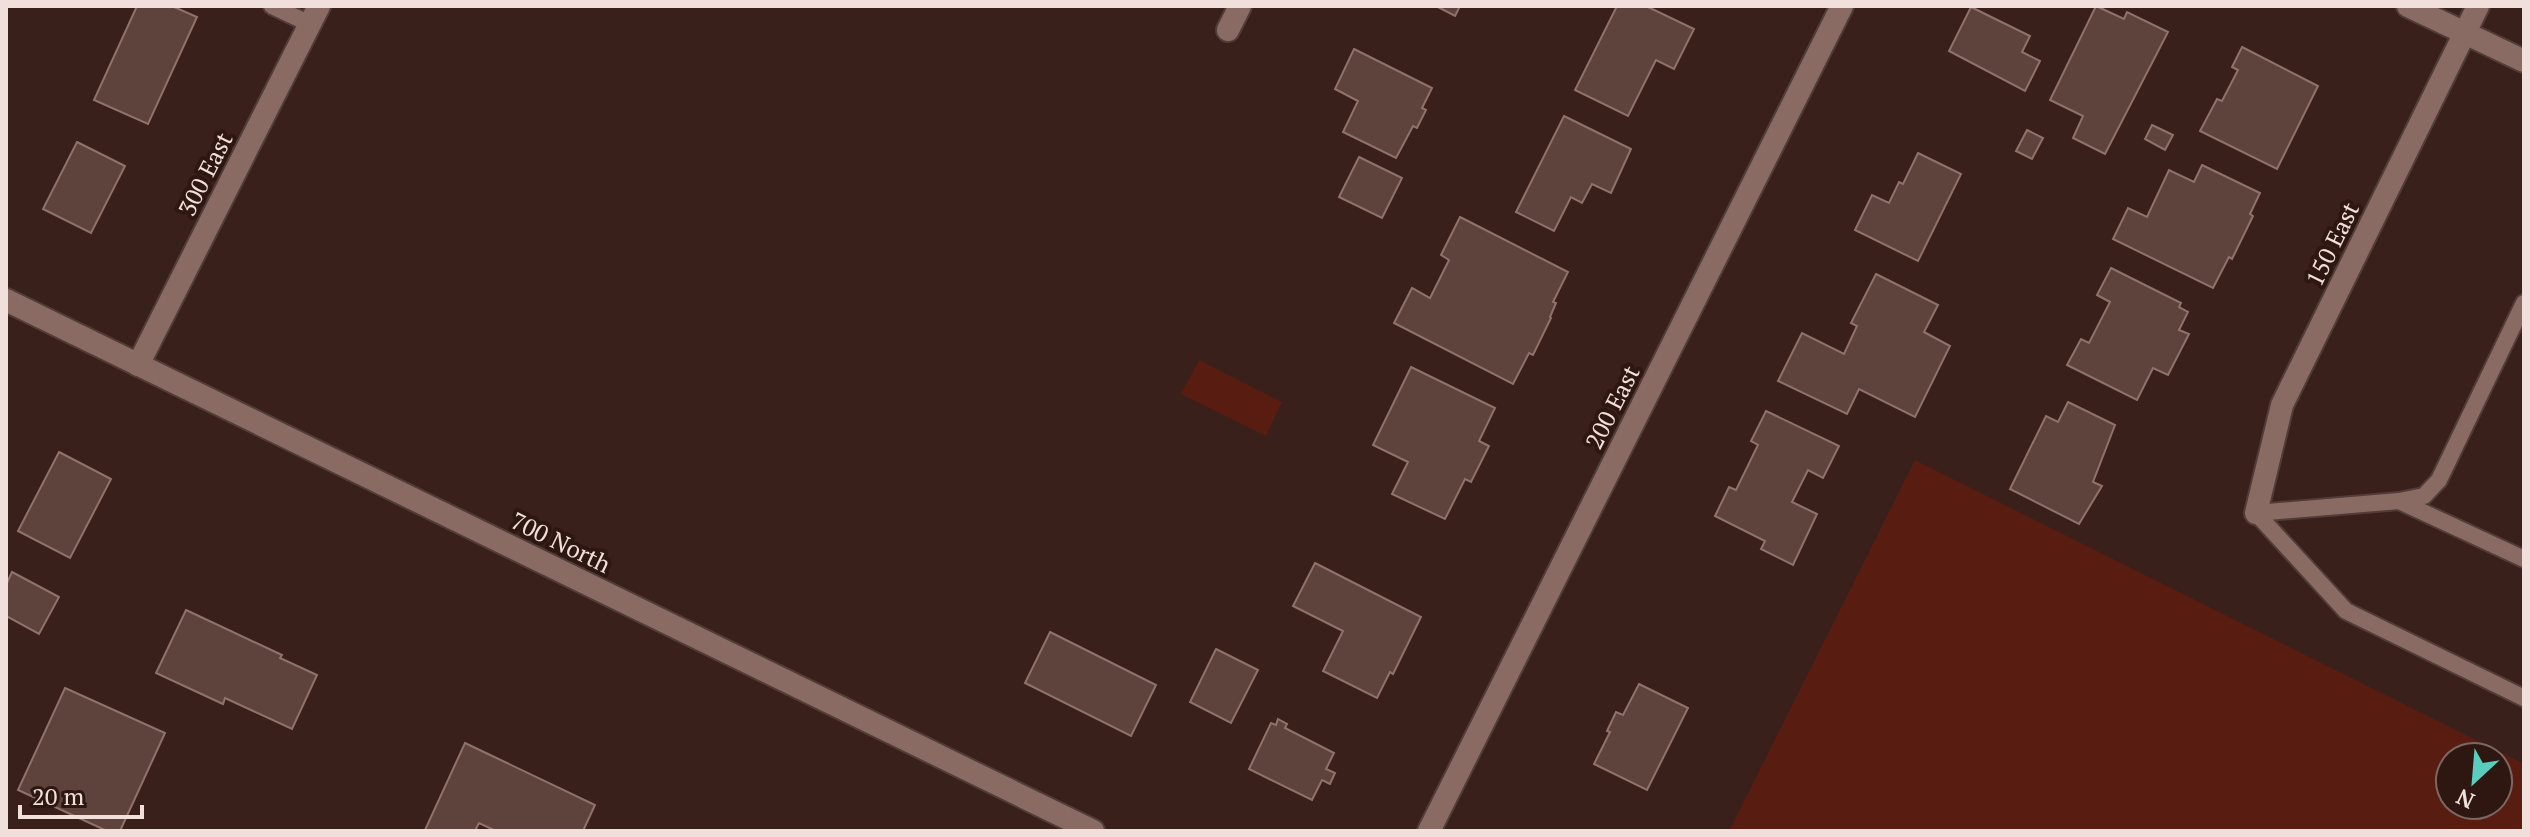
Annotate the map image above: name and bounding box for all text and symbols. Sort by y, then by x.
street label: 300 East [170,127,240,221]
street label: 150 East [2298,197,2366,291]
street label: 200 East [1577,360,1647,454]
street label: 700 North [506,504,616,580]
north arrow [2434,741,2514,821]
scale bar [20,769,142,819]
text: 20 m [32,780,84,812]
text: N [2451,783,2479,816]

